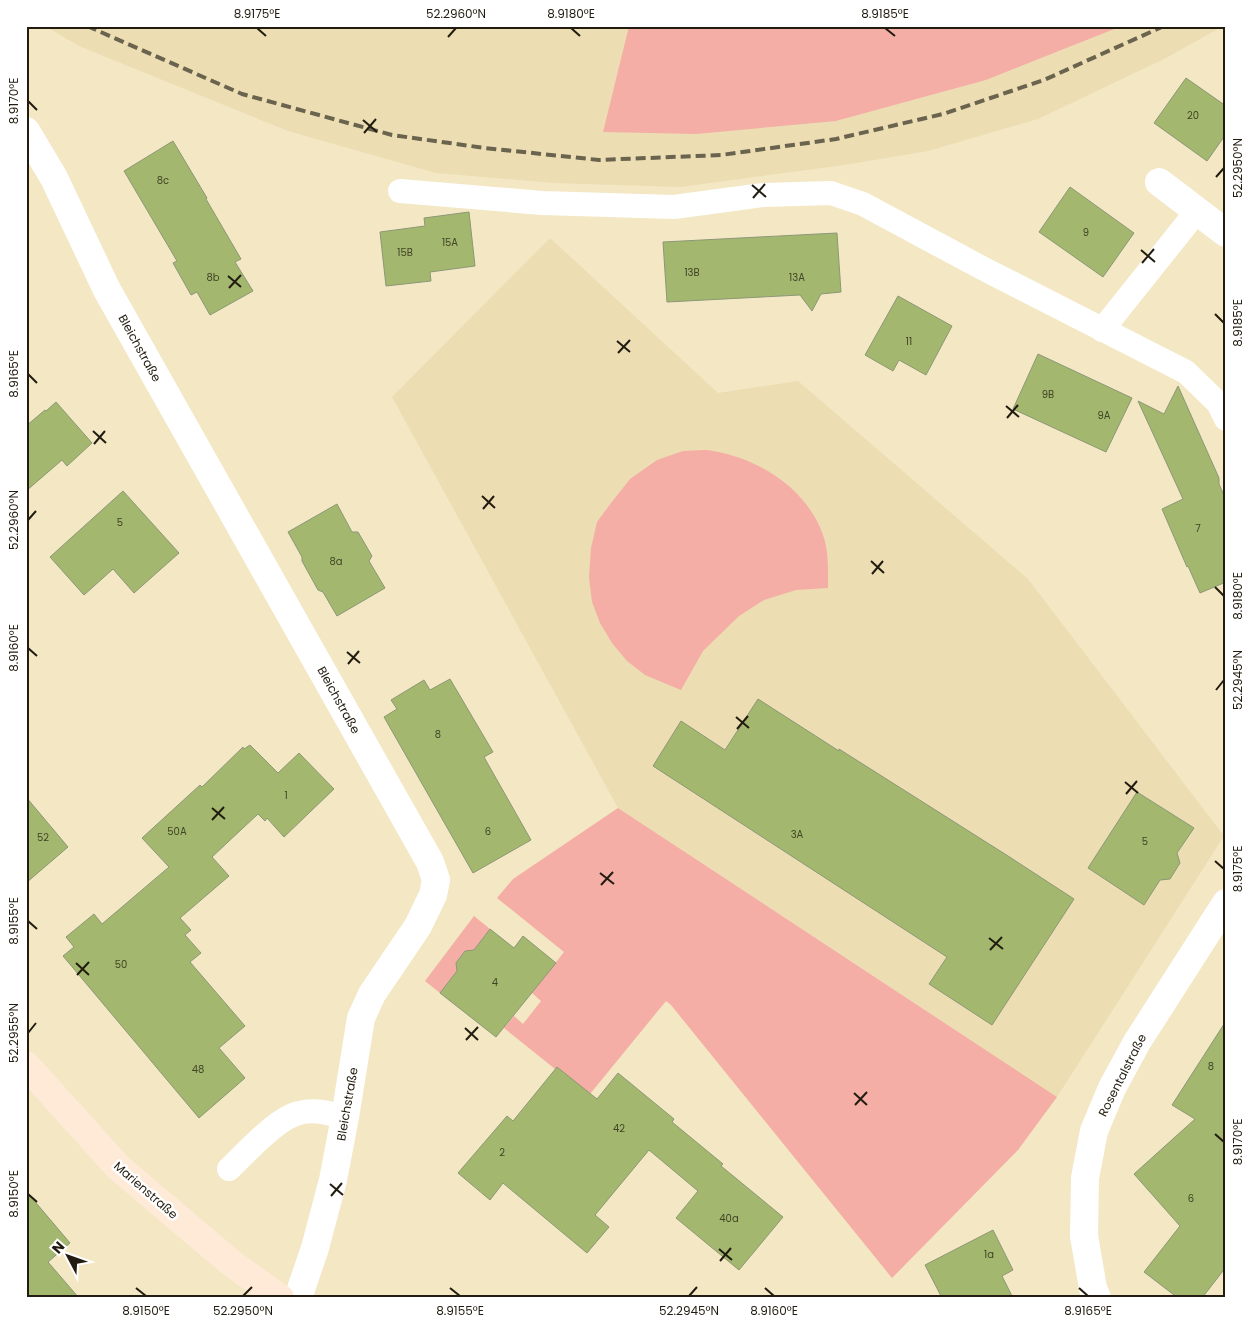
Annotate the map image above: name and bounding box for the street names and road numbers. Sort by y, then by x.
street label: Bleichstraße [115,311,165,385]
street label: Bleichstraße [314,663,364,737]
street label: Rosentalstraße [1094,1031,1150,1119]
street label: Bleichstraße [332,1066,362,1142]
street label: Marienstraße [110,1157,182,1223]

